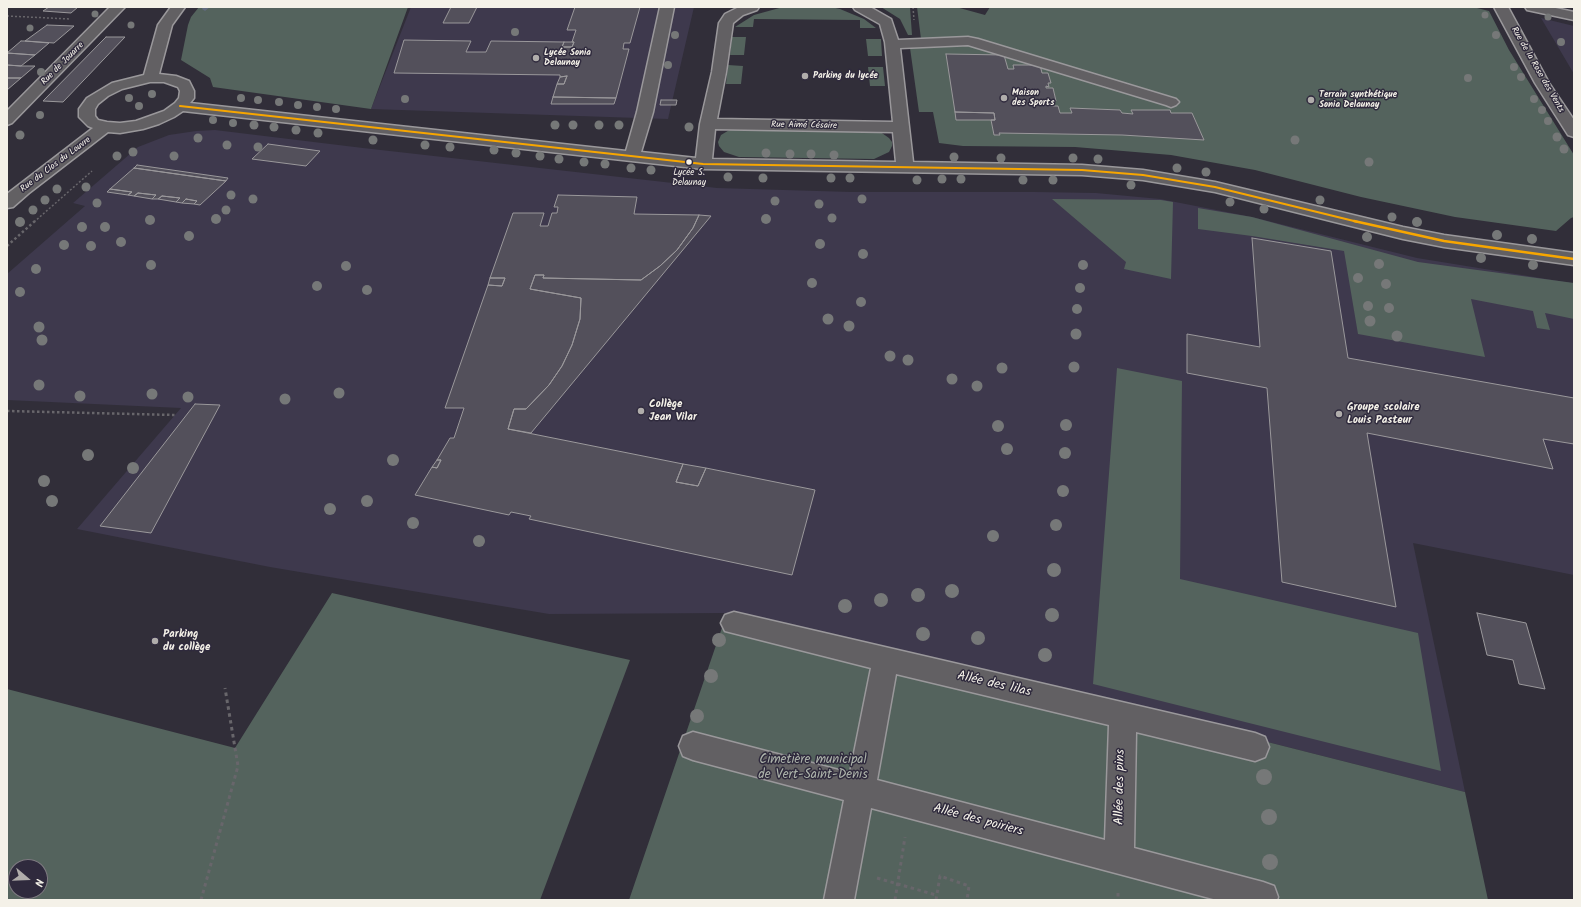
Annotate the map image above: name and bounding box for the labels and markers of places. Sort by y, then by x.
place label: Lycée Sonia Delaunay [544,48,591,69]
marker: Lycée Sonia Delaunay [531,53,541,63]
marker: Parking du lycée [800,71,810,81]
place label: Parking du lycée [813,71,878,81]
place label: Maison des Sports [1012,88,1054,109]
place label: Terrain synthétique Sonia Delaunay [1319,90,1397,111]
marker: Maison des Sports [999,93,1009,103]
marker: Terrain synthétique Sonia Delaunay [1306,95,1316,105]
marker: Lycée S. Delaunay [684,157,694,167]
place label: Lycée S. Delaunay [672,168,706,189]
place label: Collège Jean Vilar [649,398,697,424]
place label: Groupe scolaire Louis Pasteur [1347,401,1420,427]
marker: Collège Jean Vilar [636,406,646,416]
marker: Groupe scolaire Louis Pasteur [1334,409,1344,419]
place label: Parking du collège [163,628,210,654]
marker: Parking du collège [150,636,160,646]

